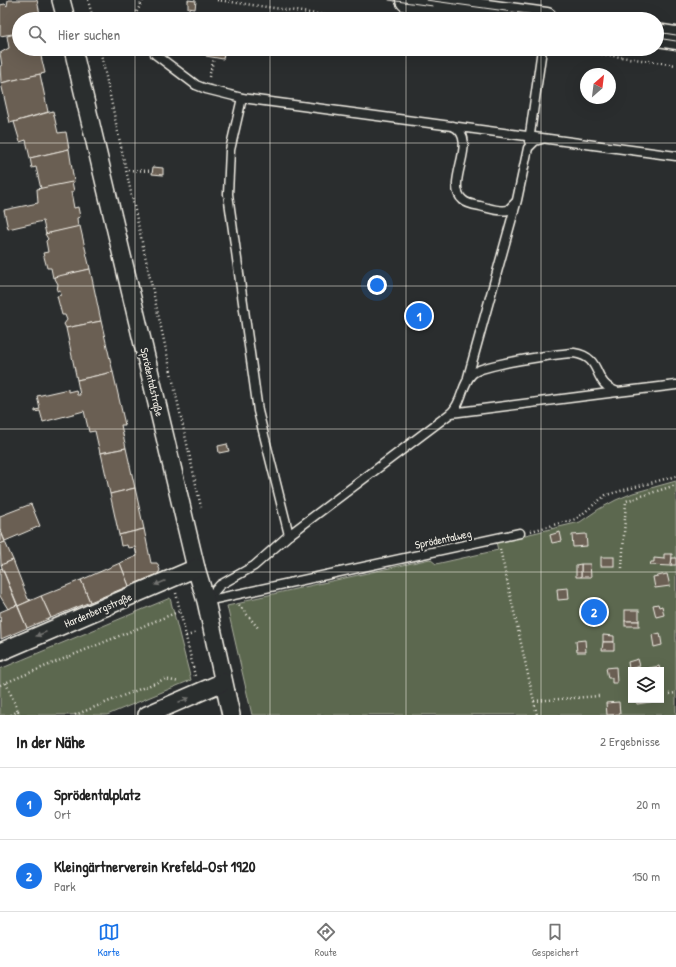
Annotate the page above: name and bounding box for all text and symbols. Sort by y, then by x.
search box [12,12,664,56]
icon: search [26,23,48,45]
text: Hier suchen [58,24,120,45]
north arrow [580,68,616,104]
your location [367,275,387,295]
pin: 1 [406,301,432,331]
street label: Sprödentalstraße [137,346,167,418]
street label: Sprödentalweg [413,526,473,552]
one-way arrow [155,580,166,586]
street label: Hardenbergstraße [62,589,135,631]
pin: 2 [581,597,607,627]
one-way arrow [34,632,46,638]
map controls [628,667,664,703]
button: layers [628,667,664,703]
one-way arrow [178,697,190,703]
text: In der Nähe [16,730,85,753]
text: 2 Ergebnisse [600,732,660,750]
text: Sprödentalplatz [54,784,141,805]
text: 1 [27,795,31,813]
text: 20 m [636,795,660,813]
text: Ort [54,805,71,823]
text: Kleingärtnerverein Krefeld-Ost 1920 [54,856,256,877]
text: 2 [26,867,32,885]
text: 150 m [632,867,660,885]
text: Park [54,877,76,895]
tab: Karte [97,921,120,959]
tab: Route [315,921,337,959]
tab: Gespeichert [532,921,579,959]

